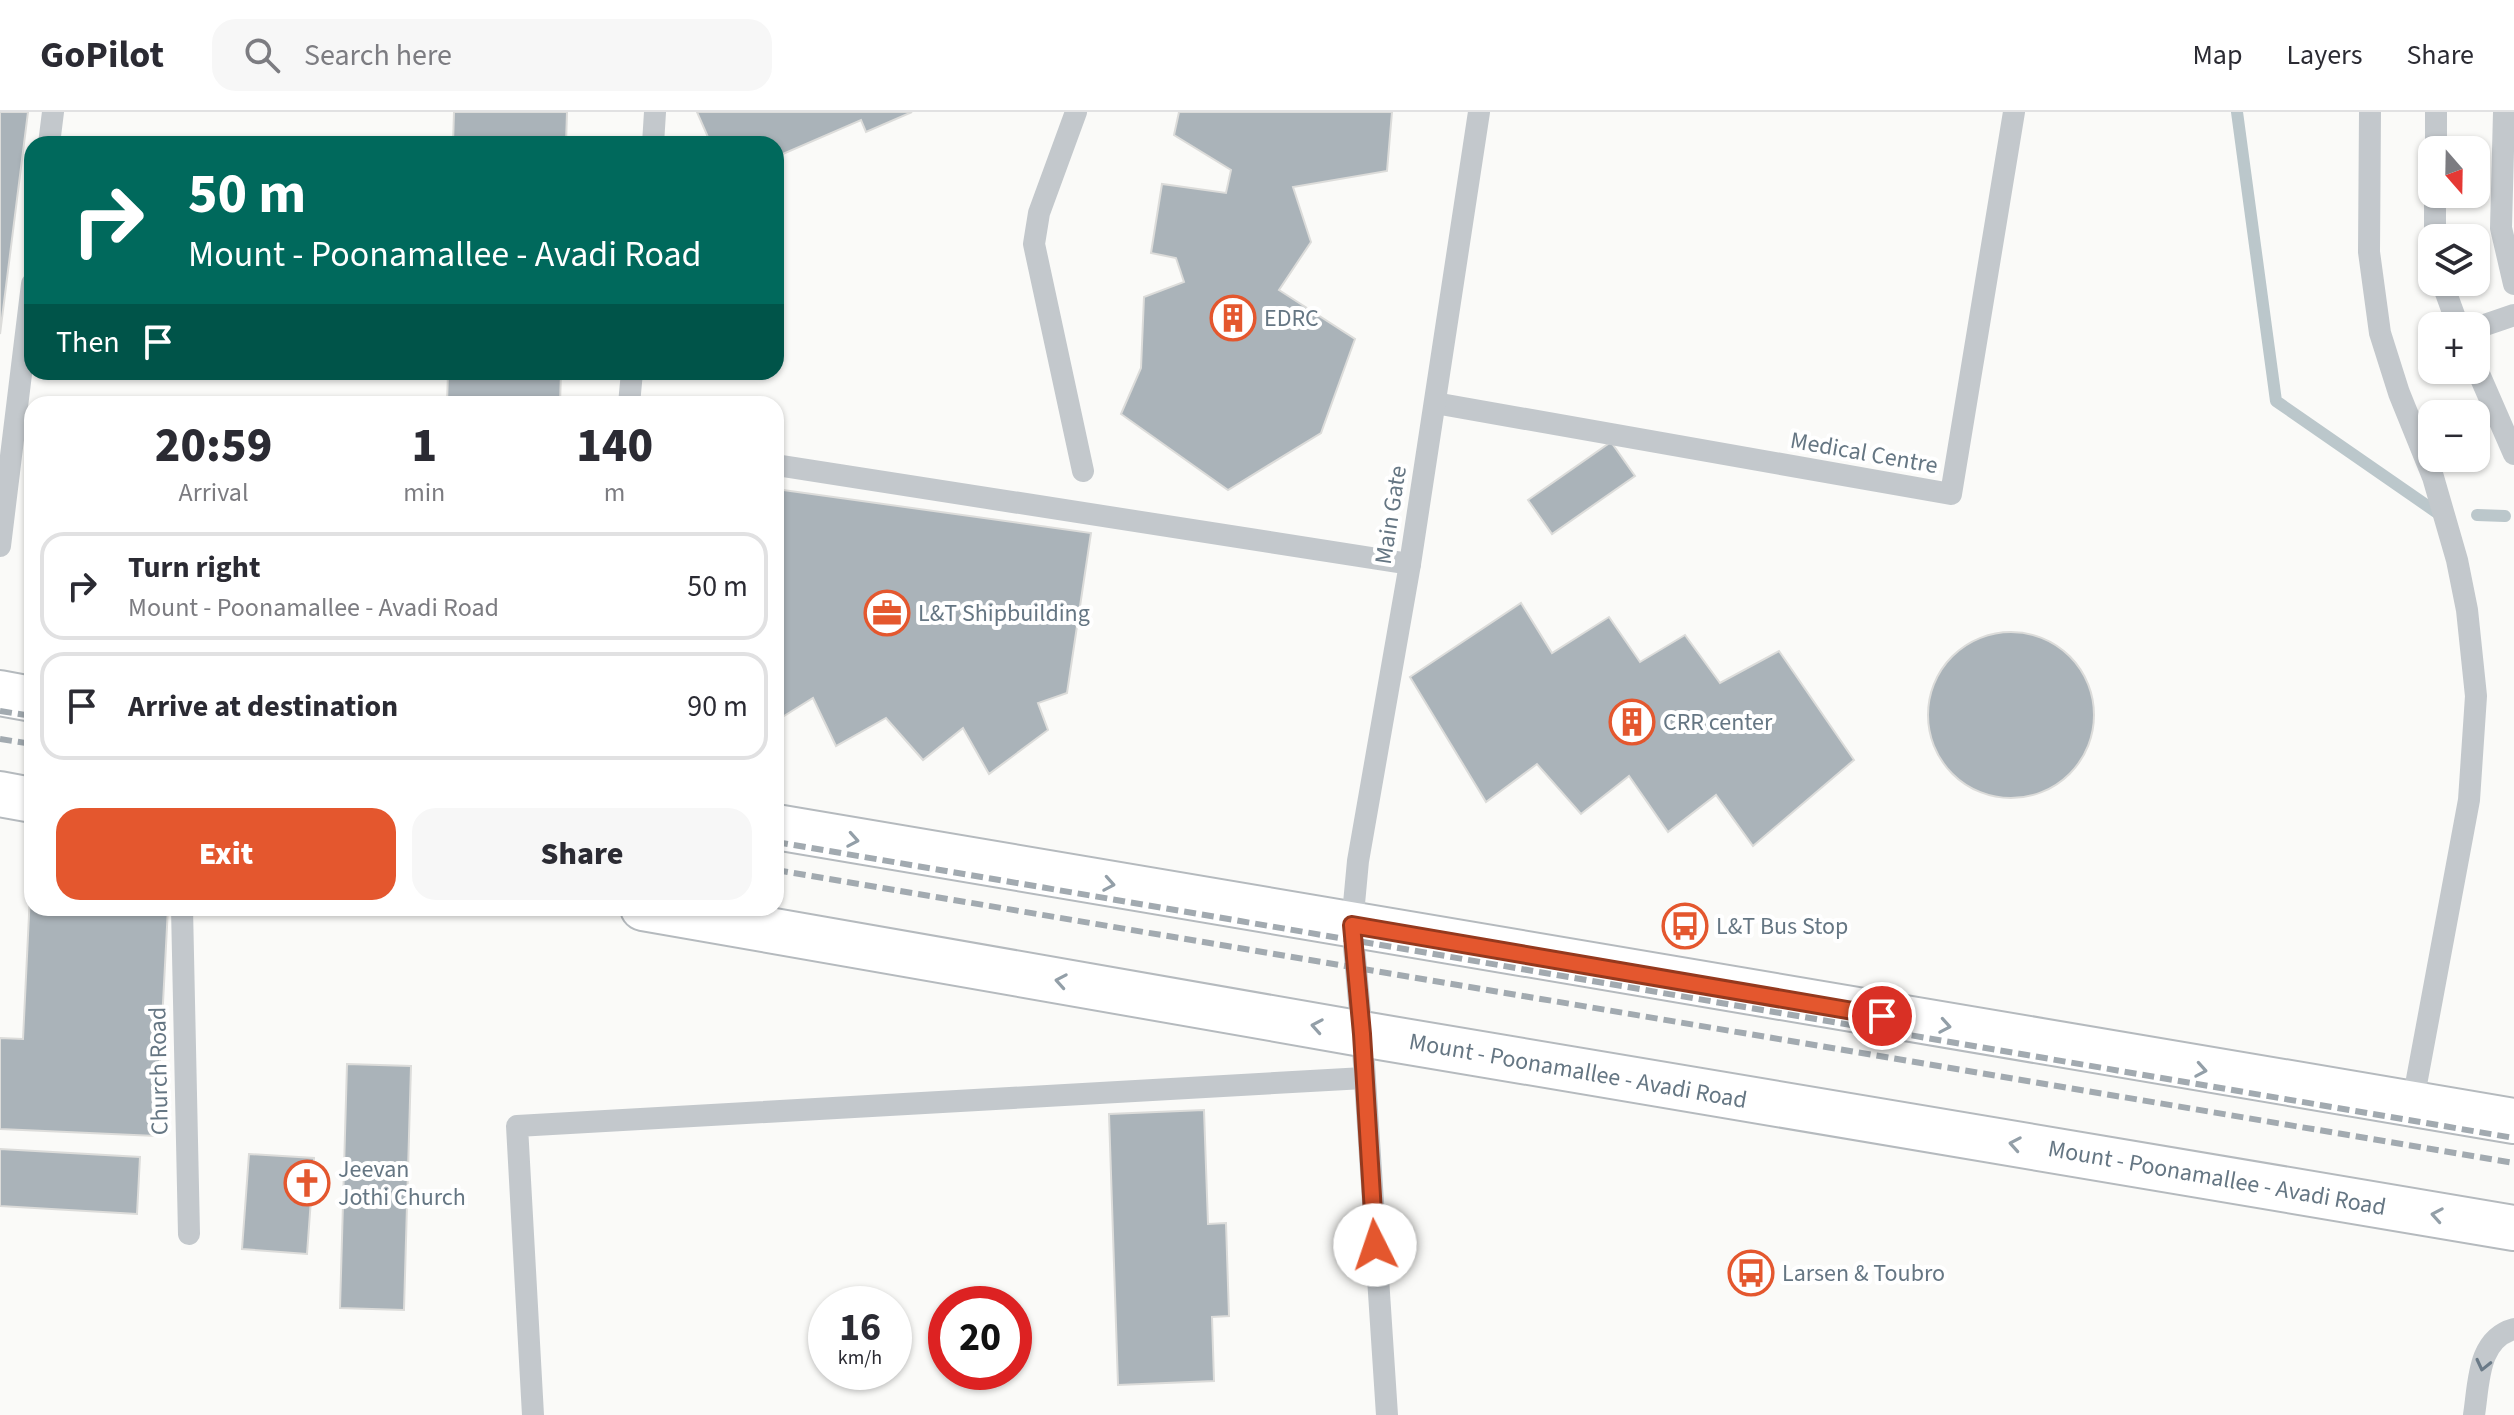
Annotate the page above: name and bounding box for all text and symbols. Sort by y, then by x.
search box [212,19,772,91]
text: GoPilot [40,28,164,82]
icon: search [240,33,284,77]
text: Search here [304,34,452,77]
text: Map [2192,35,2242,75]
text: Layers [2286,35,2362,75]
text: Share [2406,35,2474,75]
north arrow [2418,136,2490,208]
map controls [2418,136,2490,472]
text: 50 m [188,155,306,234]
icon: right [56,168,160,272]
button: layers [2418,224,2490,296]
text: Mount - Poonamallee - Avadi Road [188,229,702,280]
building icon: EDRC [1209,294,1257,342]
place label: EDRC [1264,301,1319,336]
button: + [2418,312,2490,384]
icon: arrive [136,320,180,364]
text: Then [56,321,120,364]
button: − [2418,400,2490,472]
text: 20:59 [155,412,272,480]
text: 1 [411,412,437,480]
text: 140 [576,412,653,480]
street label: Medical Centre [1788,423,1940,483]
street label: Main Gate [1366,463,1416,567]
text: Arrival [179,474,249,511]
text: min [403,474,445,511]
text: m [604,474,625,511]
text: Turn right [128,546,260,589]
icon: right [60,564,104,608]
text: 50 m [687,565,748,608]
text: Mount - Poonamallee - Avadi Road [128,589,499,626]
office icon: L&T Shipbuilding [863,589,911,637]
place label: L&T Shipbuilding [918,596,1090,631]
icon: arrive [60,684,104,728]
text: Arrive at destination [128,685,398,728]
text: 90 m [687,685,748,728]
building icon: CRR center [1608,698,1656,746]
place label: CRR center [1663,705,1773,740]
button: Exit [56,808,396,900]
button: Share [412,808,752,900]
one-way arrow [846,830,860,847]
one-way arrow [1102,874,1116,891]
bus stop icon: L&T Bus Stop [1661,902,1709,950]
place label: L&T Bus Stop [1716,909,1848,944]
one-way arrow [1054,974,1068,991]
pin [1848,982,1916,1050]
icon: arrive [1860,994,1904,1038]
street label: Church Road [140,1007,178,1135]
one-way arrow [1938,1017,1952,1034]
one-way arrow [1310,1019,1324,1036]
street label: Mount - Poonamallee - Avadi Road [1406,1024,1750,1118]
one-way arrow [2195,1061,2208,1078]
street label: Mount - Poonamallee - Avadi Road [2045,1131,2389,1225]
one-way arrow [2008,1136,2022,1153]
place label: Jeevan Jothi Church [338,1152,466,1215]
church icon: Jeevan Jothi Church [283,1159,331,1207]
position arrow [1333,1203,1417,1287]
one-way arrow [2430,1207,2444,1224]
bus stop icon: Larsen & Toubro [1727,1249,1775,1297]
place label: Larsen & Toubro [1782,1256,1945,1291]
speed limit sign: 20 [928,1286,1032,1390]
text: 16 [839,1299,881,1356]
text: km/h [838,1344,882,1372]
one-way arrow [2475,1357,2492,1371]

